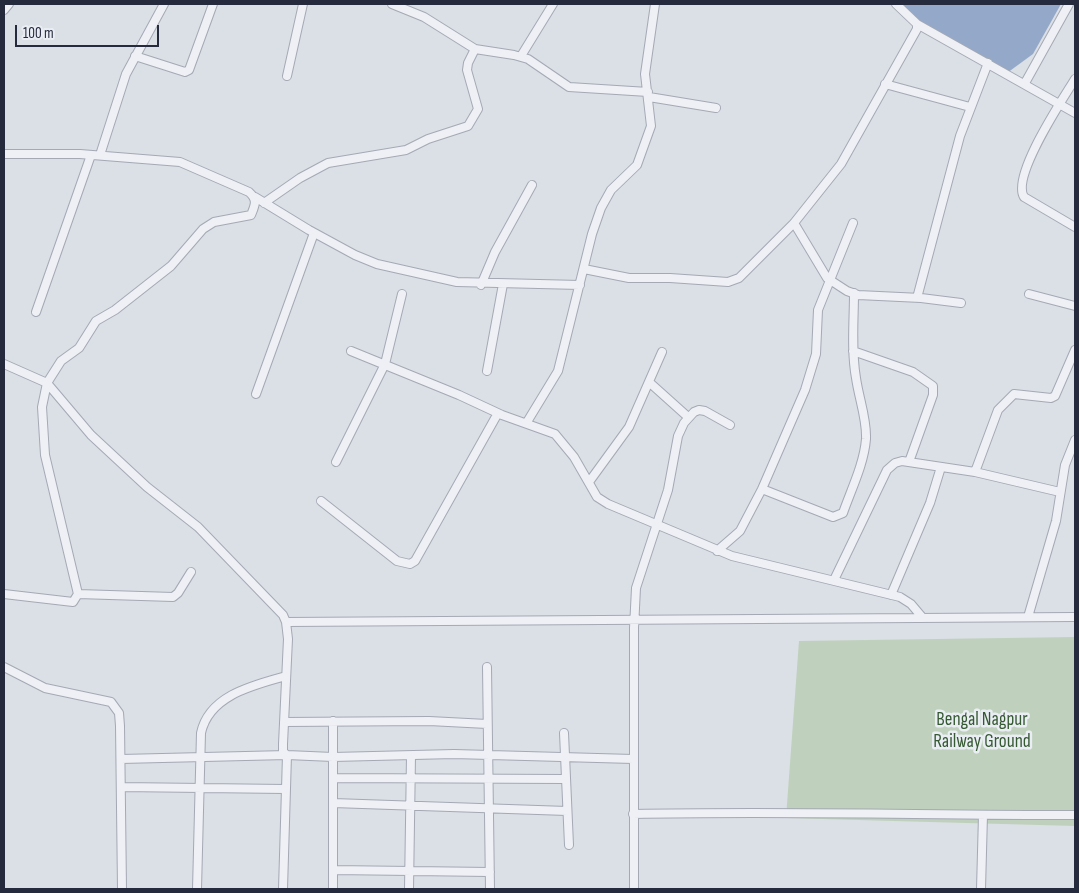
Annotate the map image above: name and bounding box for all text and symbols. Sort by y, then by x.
scale bar [18,15,161,47]
text: 100 m [23,24,54,43]
park label: Bengal Nagpur Railway Ground [933,709,1031,753]

